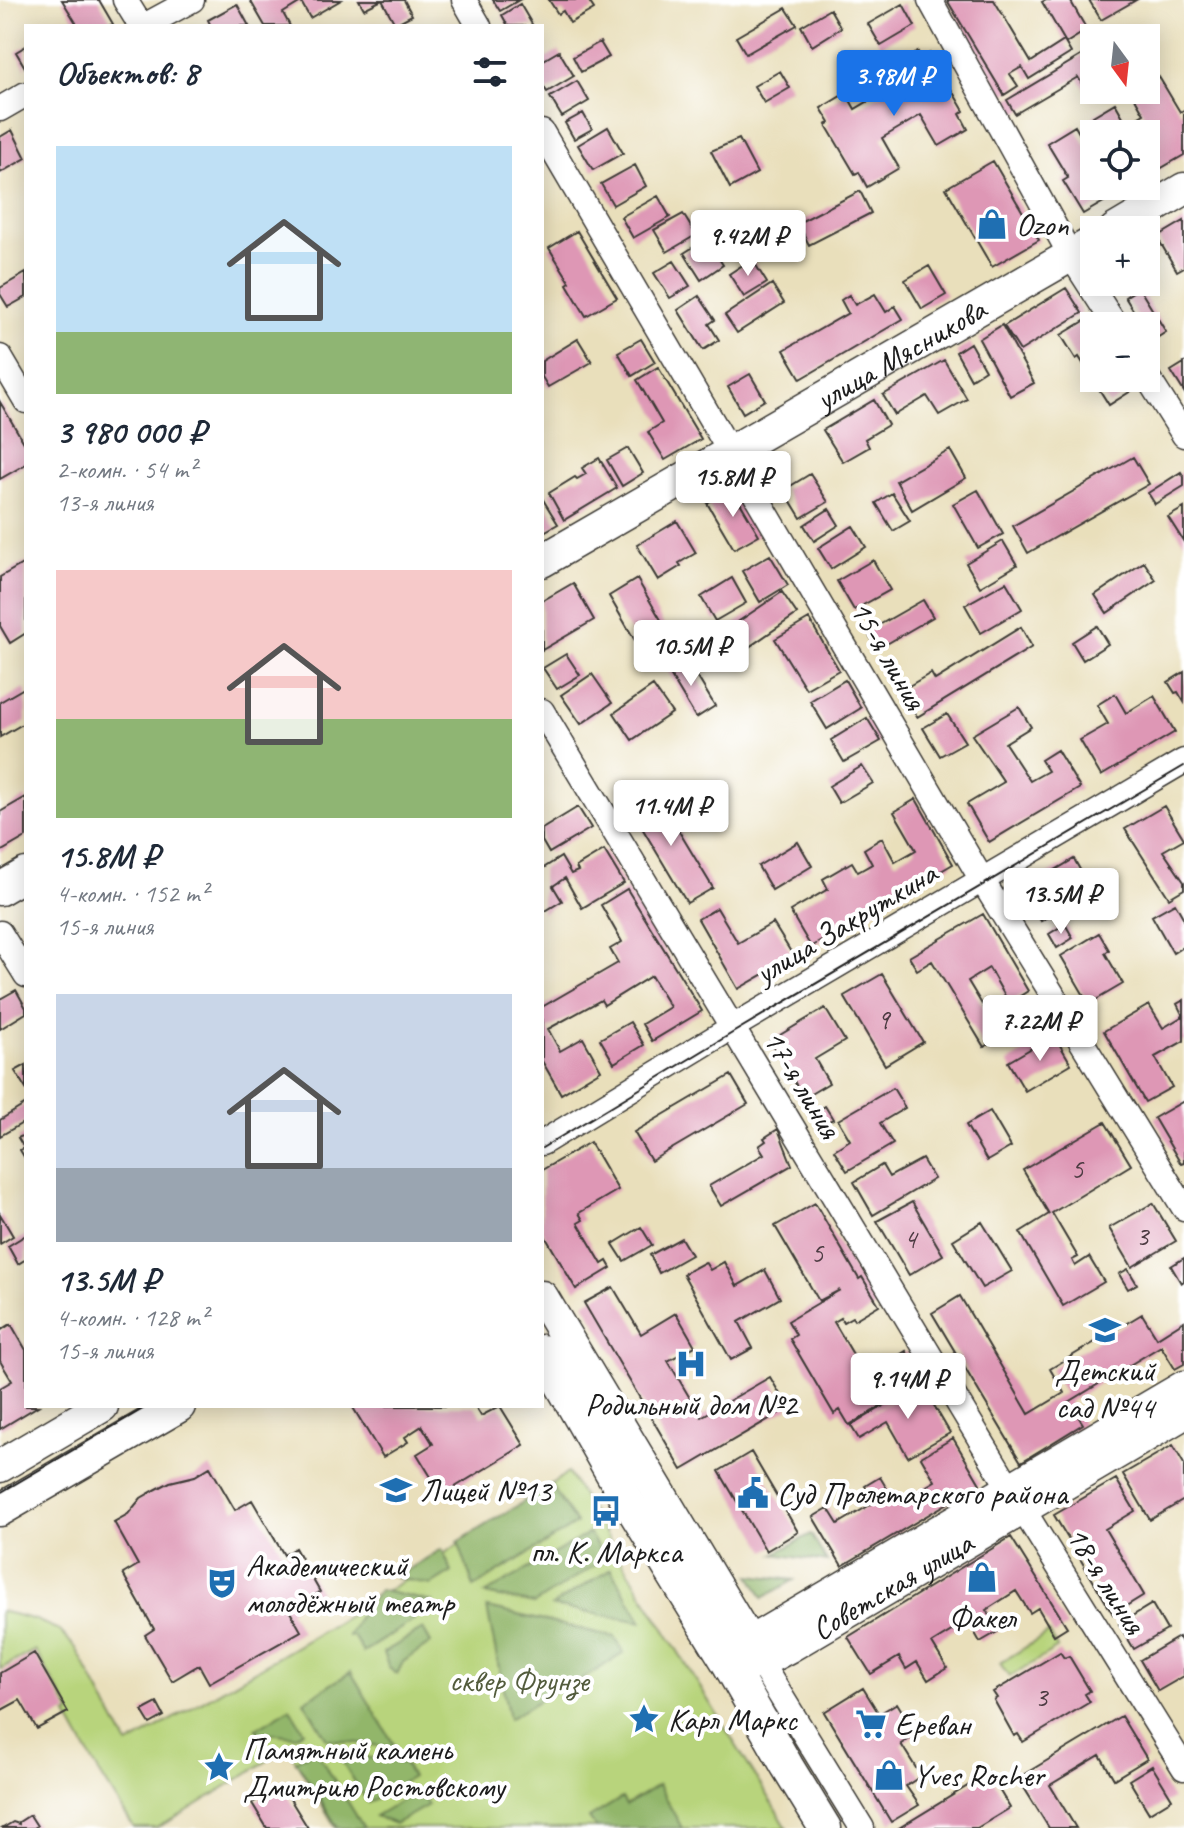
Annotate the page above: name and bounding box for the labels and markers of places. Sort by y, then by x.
pin: 3.98M ₽ [820,50,968,118]
place label: Ozon [1016,204,1069,245]
shop icon: Ozon [975,207,1009,241]
pin: 9.42M ₽ [674,210,822,278]
pin: 15.8M ₽ [659,451,807,519]
pin: 10.5M ₽ [617,620,765,688]
pin: 11.4M ₽ [597,780,745,848]
pin: 13.5M ₽ [987,868,1135,936]
pin: 7.22M ₽ [966,995,1114,1063]
school or university icon: Детский сад №44 [1088,1313,1122,1347]
hospital icon: Родильный дом №2 [674,1347,708,1381]
place label: Детский сад №44 [1055,1350,1158,1428]
pin: 9.14M ₽ [834,1353,982,1421]
place label: Родильный дом №2 [585,1384,799,1425]
place label: Лицей №13 [420,1470,554,1511]
school or university icon: Лицей №13 [379,1473,413,1507]
place label: Суд Пролетарского района [777,1473,1069,1514]
public building icon: Суд Пролетарского района [736,1476,770,1510]
bus stop icon: пл. К. Маркса [589,1494,623,1528]
place label: пл. К. Маркса [530,1531,684,1572]
place label: Академический молодёжный театр [246,1545,456,1623]
shop icon: Факел [965,1560,999,1594]
theatre icon: Академический молодёжный театр [205,1566,239,1600]
place label: Факел [949,1597,1018,1638]
place label: Карл Маркс [668,1699,798,1740]
place icon: Карл Маркс [627,1702,661,1736]
place label: Ереван [895,1704,973,1745]
supermarket icon: Ереван [854,1707,888,1741]
place label: Памятный камень Дмитрию Ростовскому [243,1729,508,1807]
place icon: Памятный камень Дмитрию Ростовскому [202,1750,236,1784]
place label: Yves Rocher [913,1755,1047,1796]
shop icon: Yves Rocher [872,1758,906,1792]

